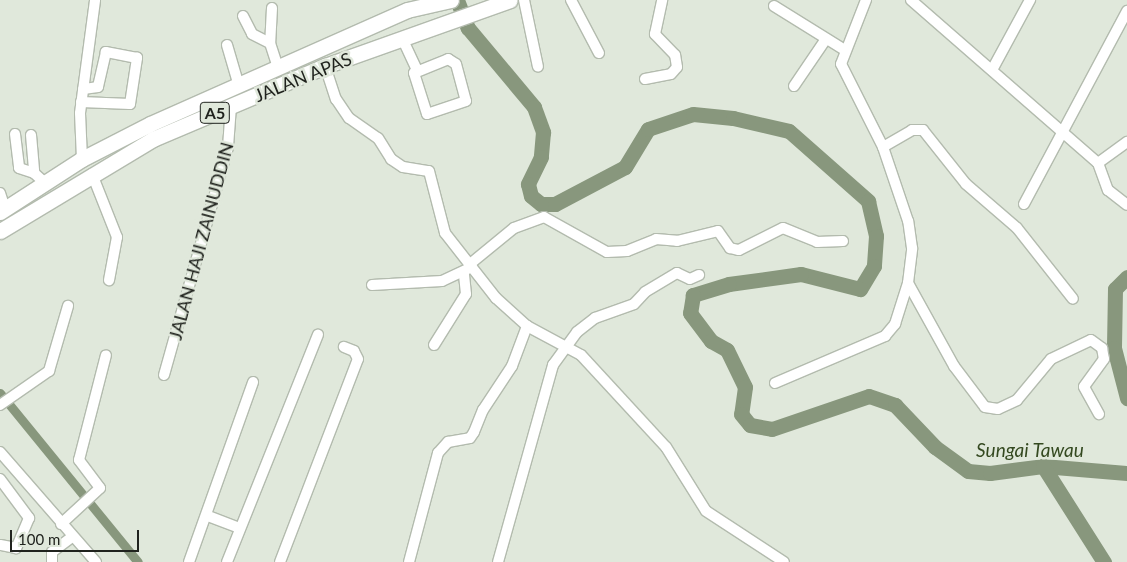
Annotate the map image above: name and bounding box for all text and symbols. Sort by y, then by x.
street label: JALAN APAS [251,48,355,106]
road number: A5 [199,100,231,126]
street label: JALAN HAJI ZAINUDDIN [164,140,238,342]
water label: Sungai Tawau [976,439,1084,461]
scale bar [12,520,141,552]
text: 100 m [18,530,60,548]

